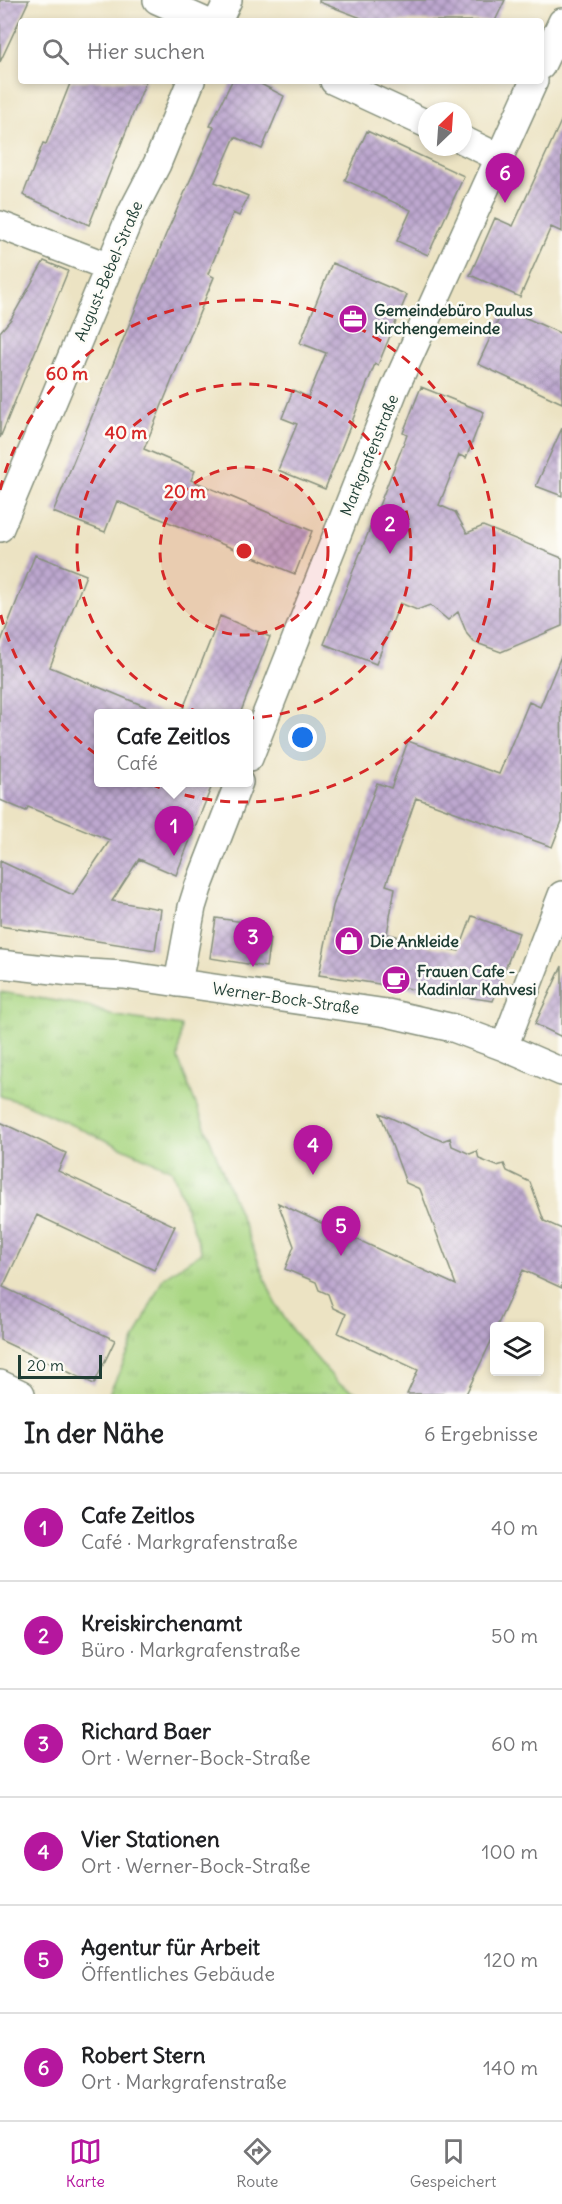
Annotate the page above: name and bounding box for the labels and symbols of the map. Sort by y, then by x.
north arrow [418,102,472,156]
pin: 6 [486,154,524,203]
street label: August-Bebel-Straße [69,198,147,344]
place label: Gemeindebüro Paulus Kirchengemeinde [374,300,533,339]
office icon: Gemeindebüro Paulus Kirchengemeinde [337,303,369,335]
text: 60 m [46,362,88,385]
street label: Markgrafenstraße [336,391,402,519]
text: 40 m [105,421,147,444]
text: 20 m [164,480,206,503]
pin: 2 [370,504,410,554]
centre of rings [234,541,254,561]
your location [288,723,317,752]
pin: 1 [154,806,194,856]
pin: 3 [234,918,272,967]
shop icon: Die Ankleide [333,925,365,957]
place label: Die Ankleide [370,931,459,951]
place label: Frauen Cafe - Kadinlar Kahvesi [417,961,536,999]
cafe icon: Frauen Cafe - Kadinlar Kahvesi [380,964,412,996]
street label: Werner-Bock-Straße [211,978,361,1018]
pin: 4 [294,1126,332,1175]
pin: 5 [322,1206,360,1256]
scale bar [18,1352,102,1380]

